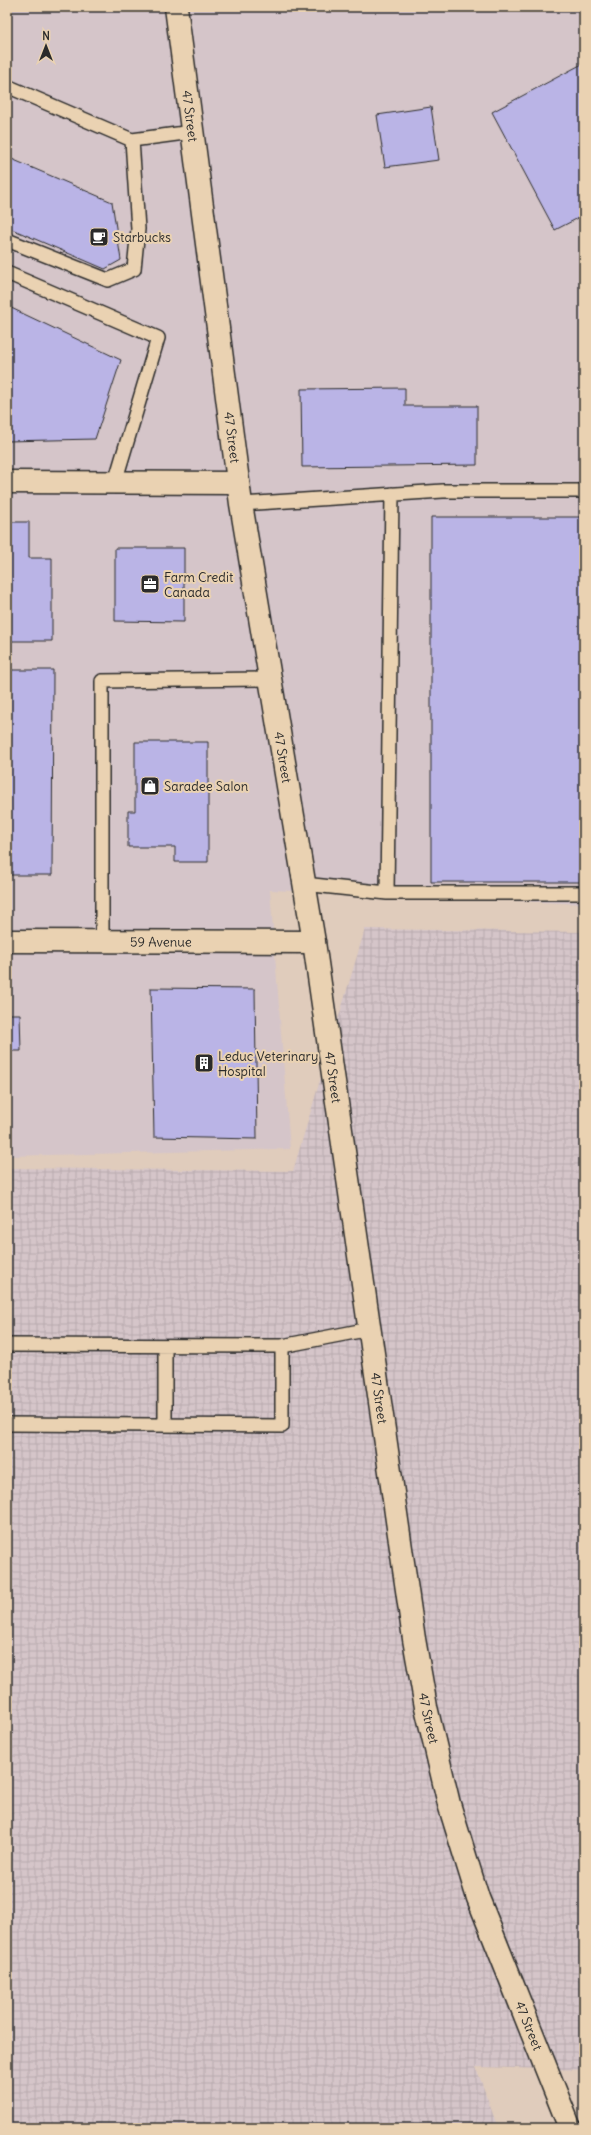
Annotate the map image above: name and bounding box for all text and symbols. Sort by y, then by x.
north arrow [26,26,66,66]
text: N [42,29,50,43]
street label: 47 Street [178,89,202,143]
cafe icon: Starbucks [88,226,110,248]
place label: Starbucks [113,229,171,246]
street label: 47 Street [220,411,244,465]
place label: Farm Credit Canada [164,569,234,601]
office icon: Farm Credit Canada [139,573,161,595]
street label: 47 Street [270,730,295,785]
shop icon: Saradee Salon [139,775,161,797]
place label: Saradee Salon [164,778,249,795]
street label: 59 Avenue [130,933,192,951]
place label: Leduc Veterinary Hospital [218,1048,318,1080]
street label: 47 Street [321,1051,345,1105]
building icon: Leduc Veterinary Hospital [193,1052,215,1074]
street label: 47 Street [367,1371,391,1425]
street label: 47 Street [415,1692,443,1746]
street label: 47 Street [511,1999,546,2054]

